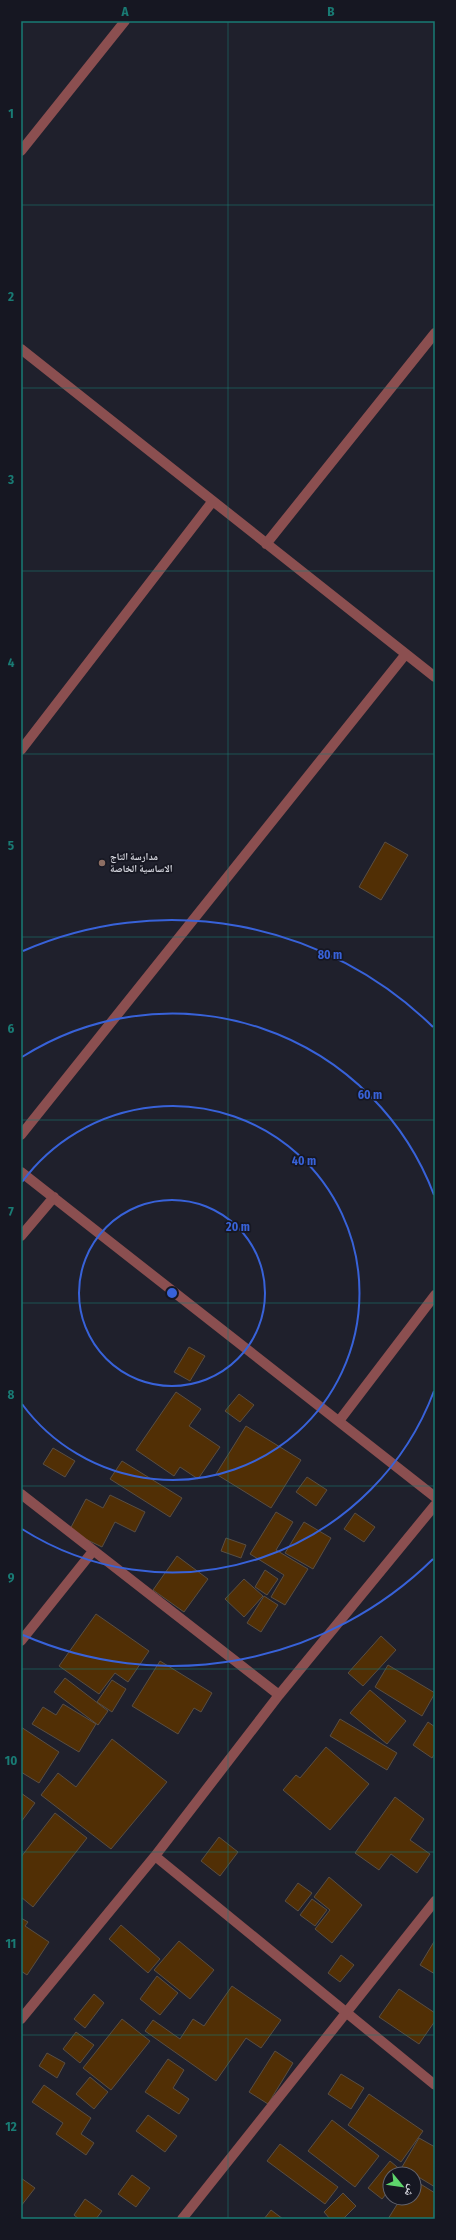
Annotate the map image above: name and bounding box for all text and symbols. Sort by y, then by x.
text: A [120,4,129,19]
text: B [327,4,335,19]
text: 1 [8,106,14,121]
text: 2 [7,289,14,304]
text: 3 [7,472,14,487]
text: 4 [8,655,15,670]
text: 5 [8,838,14,853]
place label: مدارسة التاج الاساسية الخاصة [110,851,173,875]
marker: مدارسة التاج الاساسية الخاصة [97,858,107,868]
text: 80 m [318,948,342,962]
text: 6 [8,1021,15,1036]
text: 60 m [358,1088,382,1102]
text: 40 m [292,1154,316,1168]
text: 7 [8,1204,14,1219]
text: 20 m [225,1220,250,1234]
centre of rings [165,1286,179,1300]
text: 8 [8,1387,15,1402]
text: 9 [8,1570,15,1585]
text: 10 [5,1753,17,1768]
text: 11 [6,1936,16,1951]
text: 12 [5,2119,17,2134]
north arrow [382,2166,422,2206]
text: ش [401,2182,419,2199]

